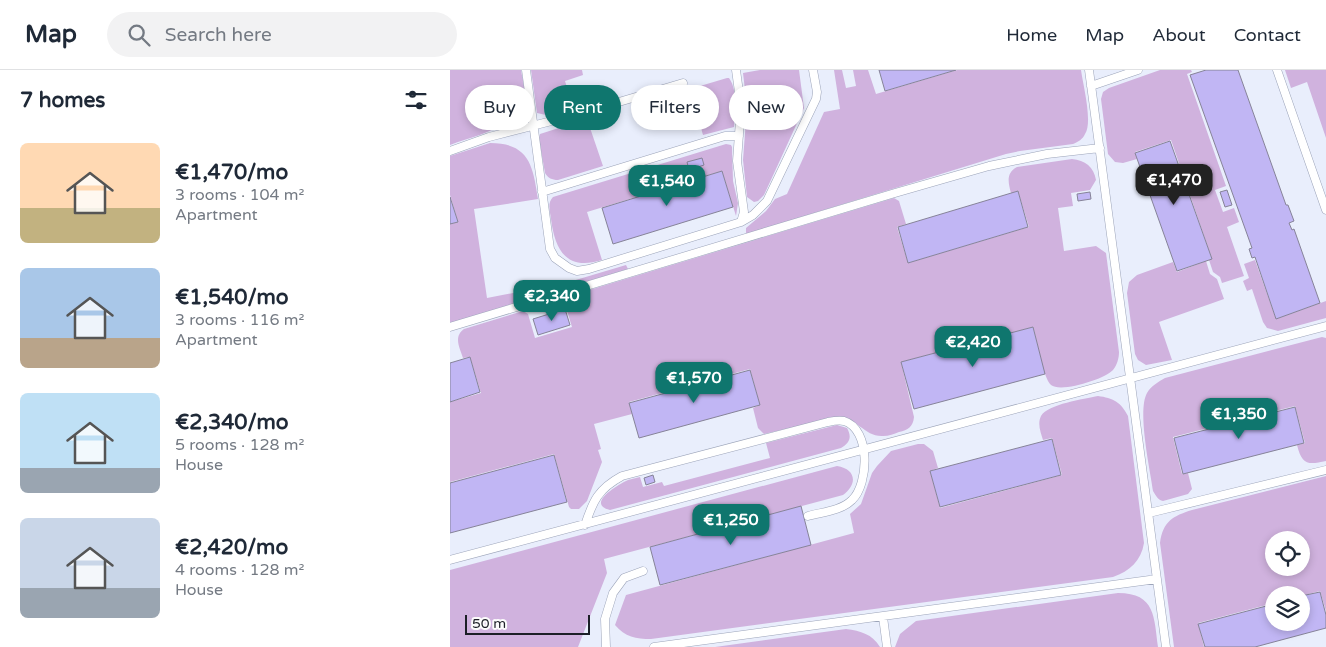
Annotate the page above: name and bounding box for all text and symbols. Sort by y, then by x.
search box [107,12,457,57]
text: Map [25,20,77,49]
icon: search [125,21,153,49]
text: Search here [165,24,272,46]
text: Home [1006,24,1057,46]
text: Map [1085,24,1124,46]
text: About [1152,24,1206,46]
text: Contact [1234,24,1301,46]
chip: Buy [465,85,534,130]
chip: Rent [544,85,621,130]
chip: Filters [631,85,719,130]
chip: New [729,85,803,130]
icon: filters [402,86,430,114]
text: 7 homes [20,88,105,113]
text: €1,470/mo [175,160,288,185]
icon: home [60,163,120,223]
pin: €1,540 [626,164,708,207]
pin: €1,470 [1133,164,1215,206]
text: €1,470 [1147,170,1201,190]
text: €1,540 [639,171,695,191]
text: 3 rooms · 104 m² [175,185,304,205]
text: Apartment [175,205,258,225]
pin: €2,340 [511,280,593,322]
text: €1,540/mo [175,285,289,310]
text: €2,340 [524,286,580,306]
icon: home [60,288,120,348]
text: 3 rooms · 116 m² [175,310,304,330]
pin: €2,420 [932,326,1014,368]
text: Apartment [175,330,258,350]
text: €2,420 [946,332,1000,352]
pin: €1,570 [653,362,735,404]
text: €1,570 [666,368,722,388]
pin: €1,350 [1198,398,1280,440]
text: €1,350 [1211,404,1267,424]
text: €2,340/mo [175,410,289,435]
icon: home [60,413,120,473]
text: 5 rooms · 128 m² [175,435,304,455]
text: House [175,455,223,475]
pin: €1,250 [690,504,772,546]
text: €1,250 [703,510,759,530]
map controls [1265,531,1310,631]
button: locate [1265,531,1310,576]
text: €2,420/mo [175,535,288,560]
icon: home [60,538,120,598]
text: 4 rooms · 128 m² [175,560,304,580]
text: House [175,580,223,600]
button: layers [1265,586,1310,631]
scale bar [465,612,590,635]
text: 50 m [472,615,506,632]

